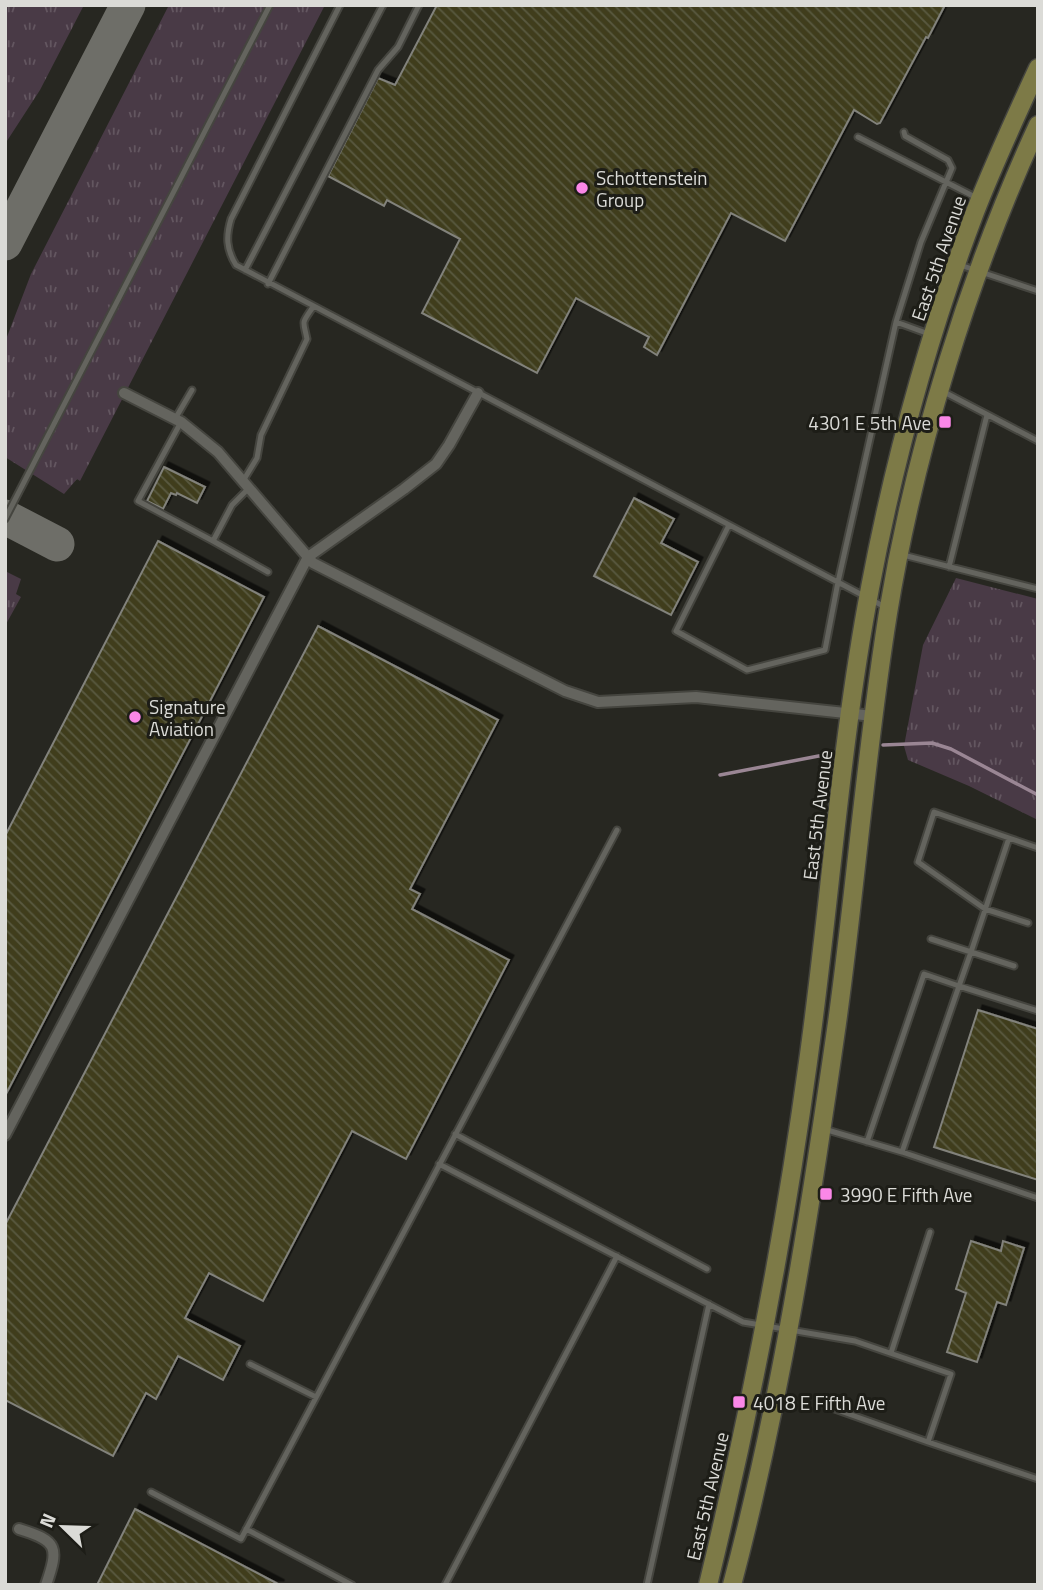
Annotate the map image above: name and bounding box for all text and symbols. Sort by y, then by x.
place label: Schottenstein Group [596,163,707,214]
marker: Schottenstein Group [574,180,590,196]
street label: East 5th Avenue [903,191,973,325]
place label: 4301 E 5th Ave [808,408,931,437]
marker: 4301 E 5th Ave [937,414,953,430]
place label: Signature Aviation [149,692,226,743]
marker: Signature Aviation [127,709,143,725]
street label: East 5th Avenue [795,748,839,882]
place label: 3990 E Fifth Ave [840,1180,972,1209]
marker: 3990 E Fifth Ave [818,1186,834,1202]
place label: 4018 E Fifth Ave [753,1388,885,1417]
marker: 4018 E Fifth Ave [731,1394,747,1410]
street label: East 5th Avenue [678,1429,736,1563]
north arrow [28,1492,98,1562]
text: N [31,1508,63,1532]

